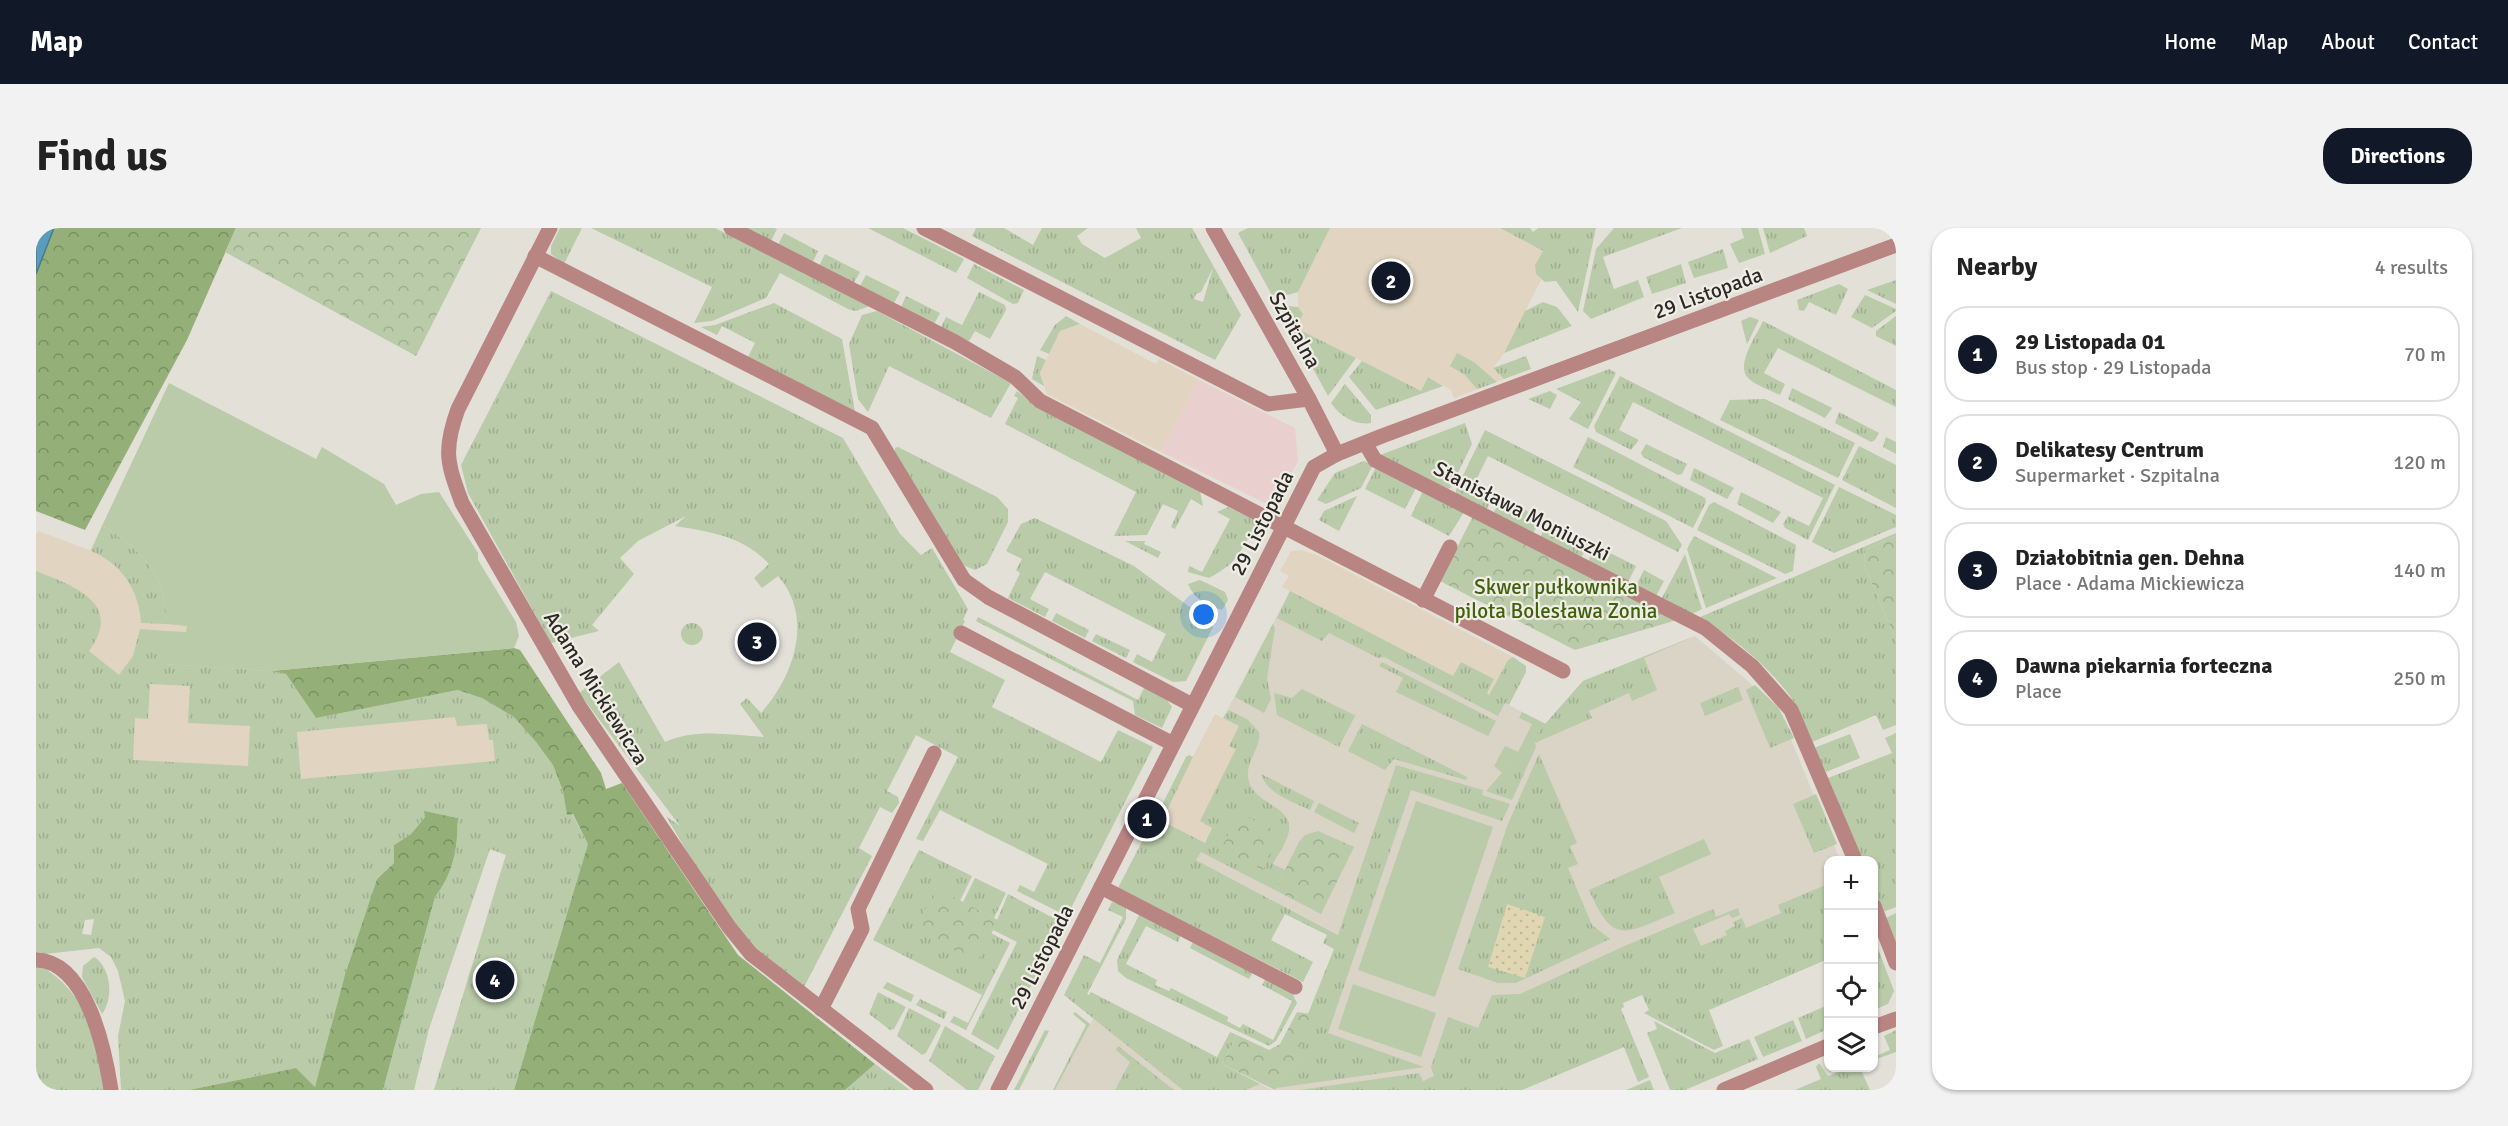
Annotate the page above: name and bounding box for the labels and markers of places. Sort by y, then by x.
pin: 2 [1372,259,1410,304]
pin: 3 [738,620,776,664]
pin: 1 [1128,796,1166,842]
pin: 4 [476,958,514,1002]

